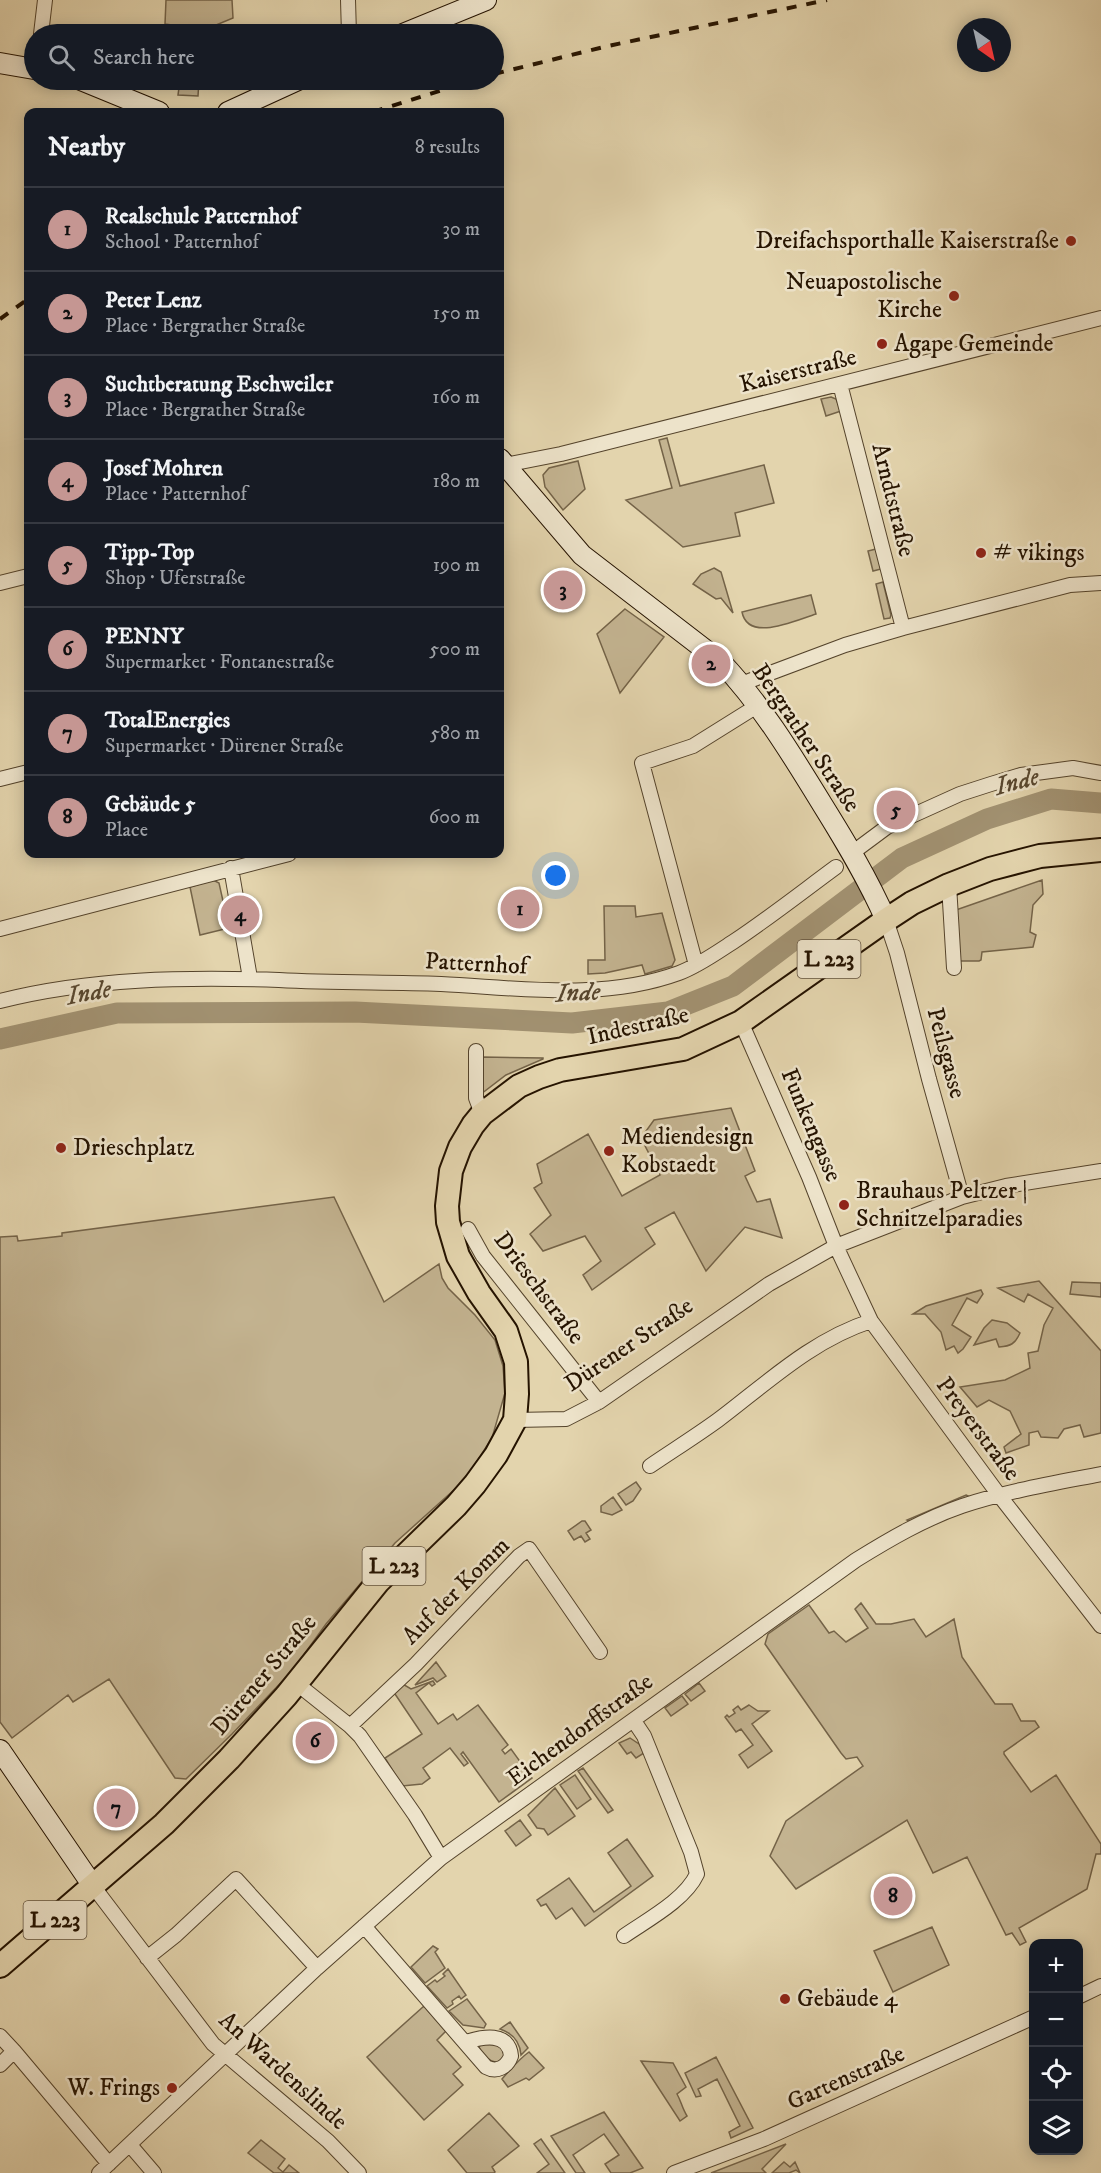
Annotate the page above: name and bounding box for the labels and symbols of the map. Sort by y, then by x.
north arrow [957,18,1011,72]
place label: Dreifachsporthalle Kaiserstraße [755,226,1059,256]
marker: Dreifachsporthalle Kaiserstraße [1064,234,1078,248]
place label: Neuapostolische Kirche [786,267,942,325]
marker: Neuapostolische Kirche [947,289,961,303]
place label: Agape Gemeinde [894,329,1054,359]
marker: Agape Gemeinde [875,337,889,351]
street label: Kaiserstraße [736,342,860,400]
street label: Arndtstraße [864,440,922,560]
place label: # vikings [993,538,1085,568]
marker: # vikings [974,546,988,560]
pin: 3 [544,568,582,612]
pin: 2 [692,642,730,686]
street label: Bergrather Straße [745,658,867,818]
water label: Inde [989,760,1044,804]
pin: 5 [876,788,916,832]
your location [541,861,570,890]
pin: 1 [500,886,540,932]
pin: 4 [220,892,260,938]
road number: L 223 [798,940,860,978]
street label: Patternhof [424,946,531,982]
water label: Inde [62,972,115,1014]
water label: Inde [553,975,602,1011]
street label: Indestraße [584,1000,692,1052]
street label: Peilsgasse [920,1004,973,1102]
street label: Funkengasse [774,1064,848,1186]
place label: Mediendesign Kobstaedt [621,1122,754,1180]
place label: Drieschplatz [73,1133,195,1163]
marker: Drieschplatz [54,1141,68,1155]
marker: Mediendesign Kobstaedt [602,1144,616,1158]
place label: Brauhaus Peltzer | Schnitzelparadies [856,1176,1028,1234]
marker: Brauhaus Peltzer | Schnitzelparadies [837,1198,851,1212]
street label: Drieschstraße [487,1226,591,1350]
street label: Dürener Straße [559,1291,699,1399]
street label: Preyerstraße [929,1371,1027,1487]
street label: Auf der Komm [396,1531,516,1651]
road number: L 223 [362,1547,426,1585]
street label: Dürener Straße [205,1608,323,1742]
street label: Eichendorffstraße [501,1667,659,1793]
pin: 6 [296,1718,334,1764]
pin: 7 [96,1786,136,1830]
pin: 8 [874,1874,912,1918]
road number: L 223 [23,1901,86,1939]
place label: Gebäude 4 [797,1984,899,2014]
marker: Gebäude 4 [778,1992,792,2006]
street label: An Wardenslinde [212,2005,354,2137]
street label: Gartenstraße [783,2039,909,2117]
place label: W. Frings [66,2073,160,2103]
marker: W. Frings [165,2081,179,2095]

